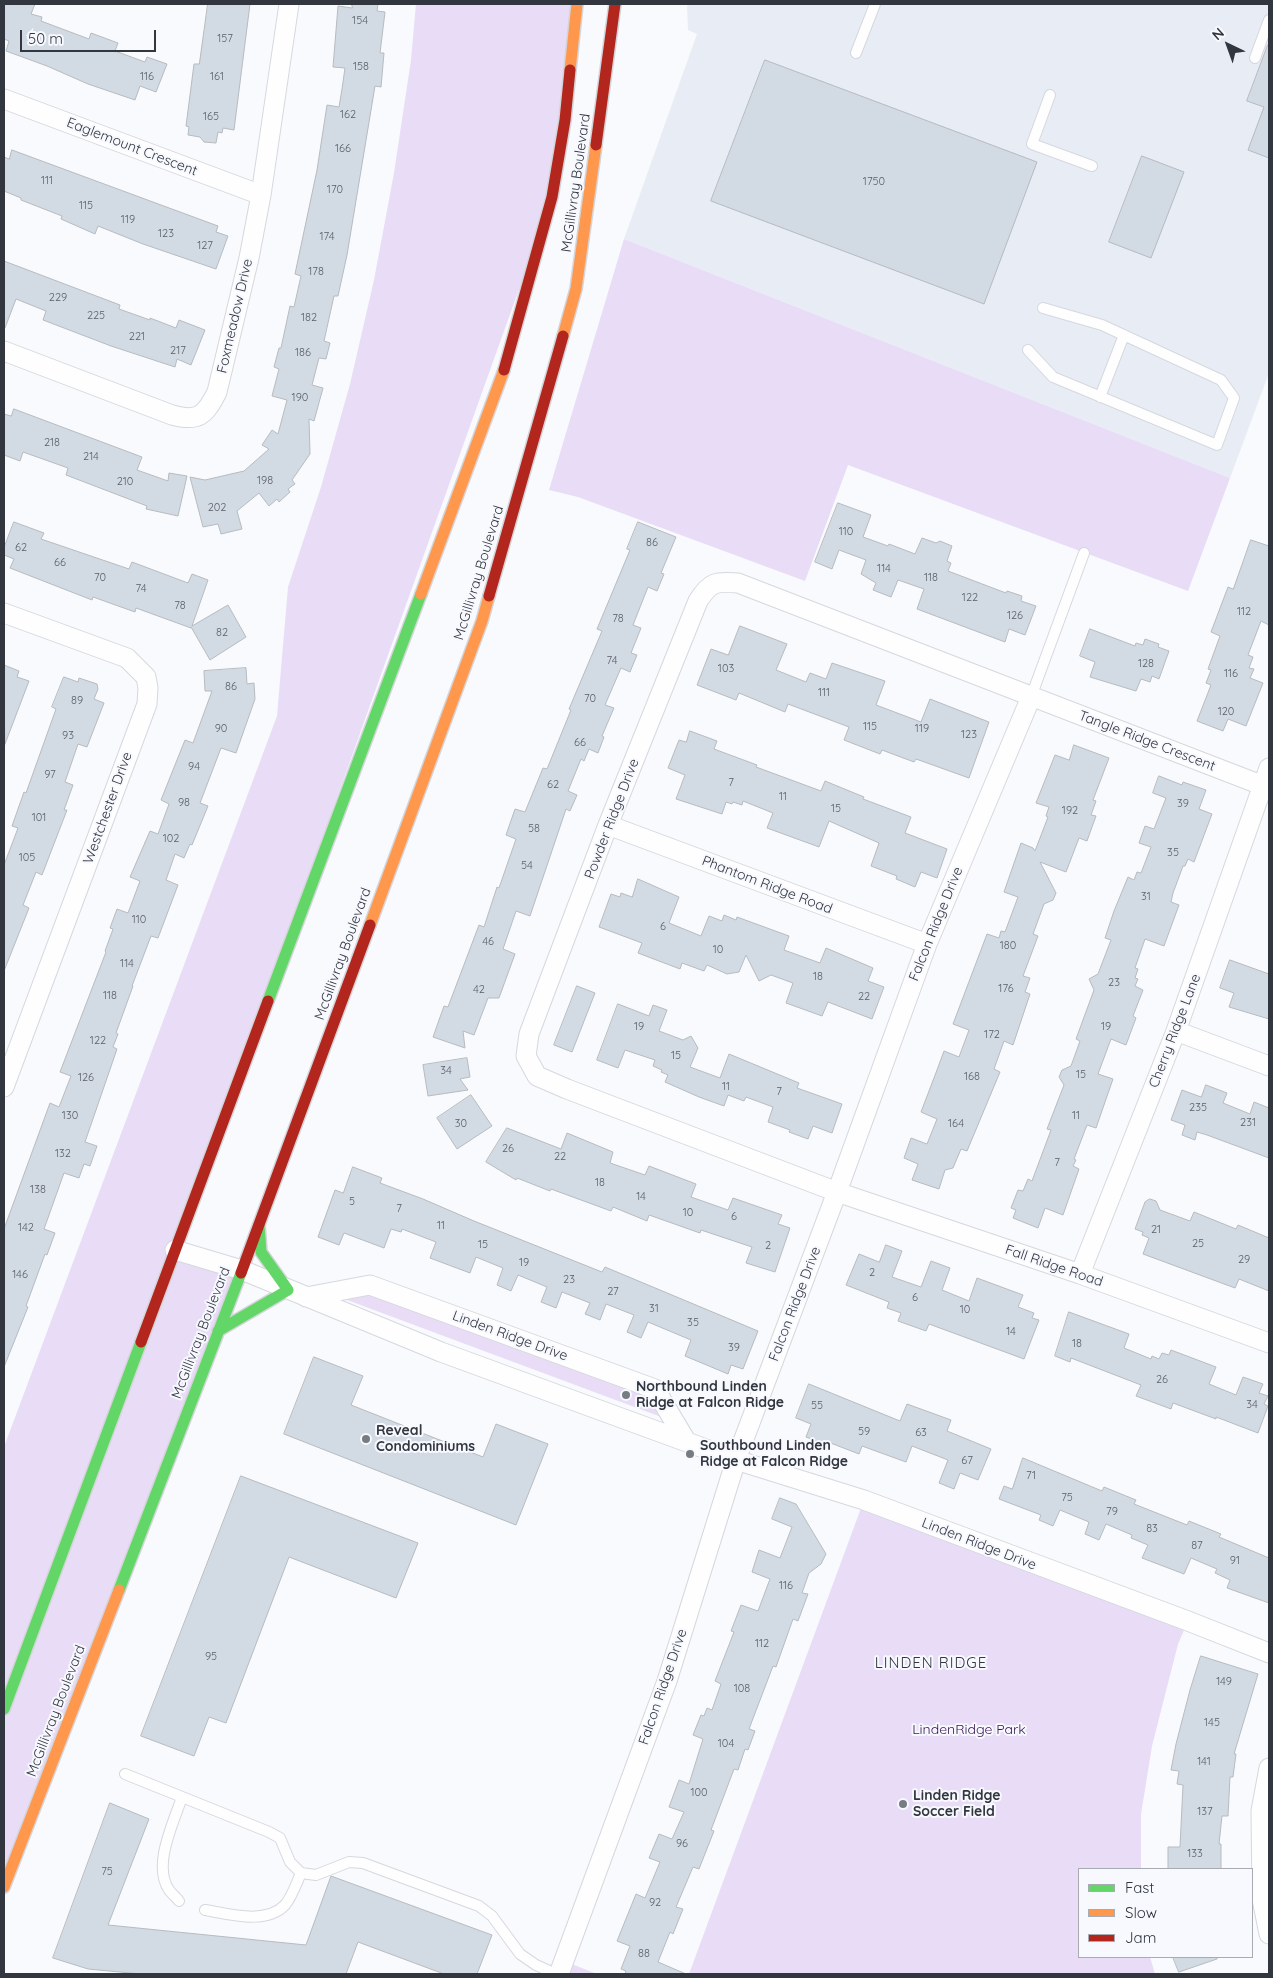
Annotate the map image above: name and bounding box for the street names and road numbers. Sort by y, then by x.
street label: McGillivray Boulevard [558,113,594,253]
street label: Eaglemount Crescent [64,114,200,180]
street label: Foxmeadow Drive [214,257,256,375]
street label: McGillivray Boulevard [451,504,507,642]
street label: Tangle Ridge Crescent [1076,707,1218,775]
street label: Westchester Drive [80,750,136,866]
street label: Powder Ridge Drive [581,756,643,882]
street label: Phantom Ridge Road [699,852,835,918]
street label: Falcon Ridge Drive [905,864,967,984]
street label: McGillivray Boulevard [311,885,375,1023]
street label: Cherry Ridge Lane [1146,972,1204,1090]
street label: Fall Ridge Road [1003,1241,1105,1291]
street label: Falcon Ridge Drive [765,1244,825,1364]
street label: McGillivray Boulevard [168,1265,234,1401]
street label: Linden Ridge Drive [450,1307,570,1365]
street label: Linden Ridge Drive [919,1514,1039,1574]
street label: Falcon Ridge Drive [635,1627,691,1747]
street label: McGillivray Boulevard [23,1643,89,1779]

